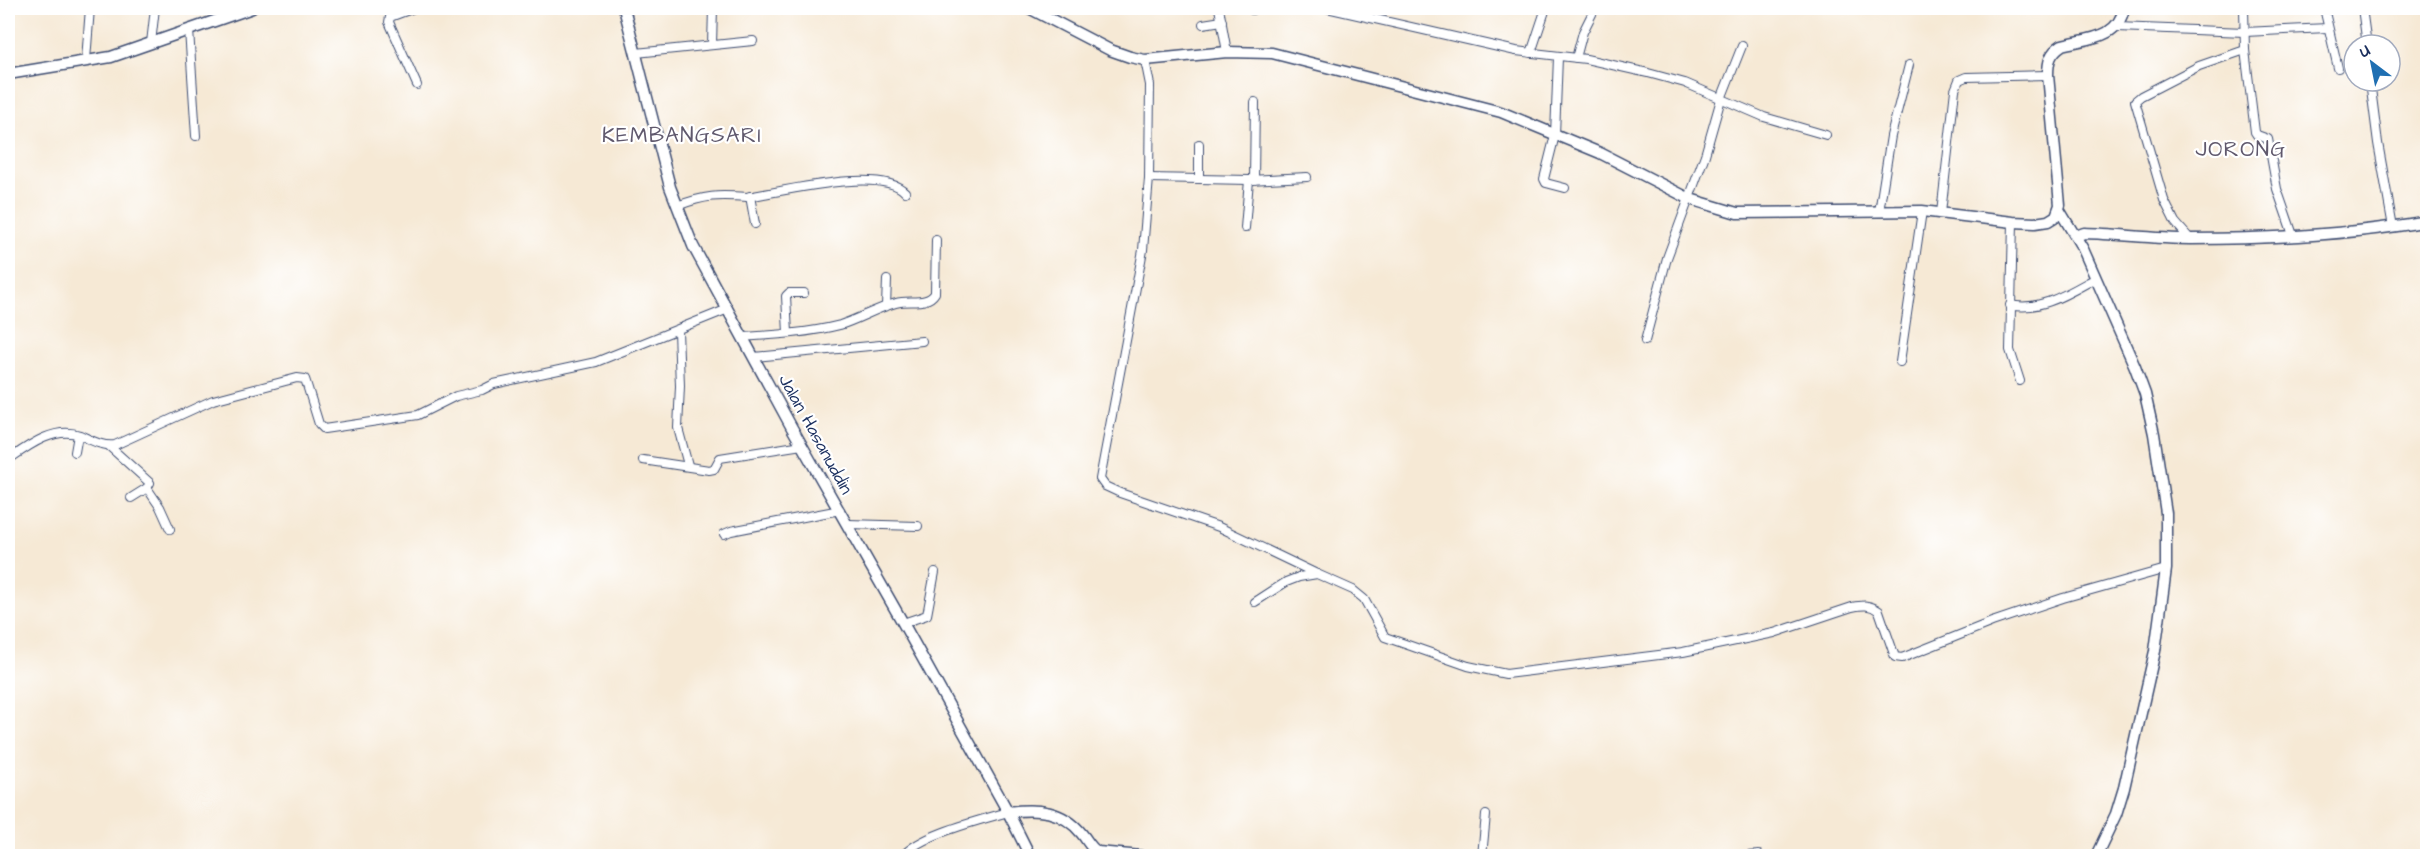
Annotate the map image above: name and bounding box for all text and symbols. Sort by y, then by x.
north arrow [2342,33,2402,93]
text: U [2355,39,2374,63]
district label: KEMBANGSARI [602,121,762,150]
district label: JORONG [2196,135,2286,164]
street label: Jalan Hasanuddin [772,370,859,499]

